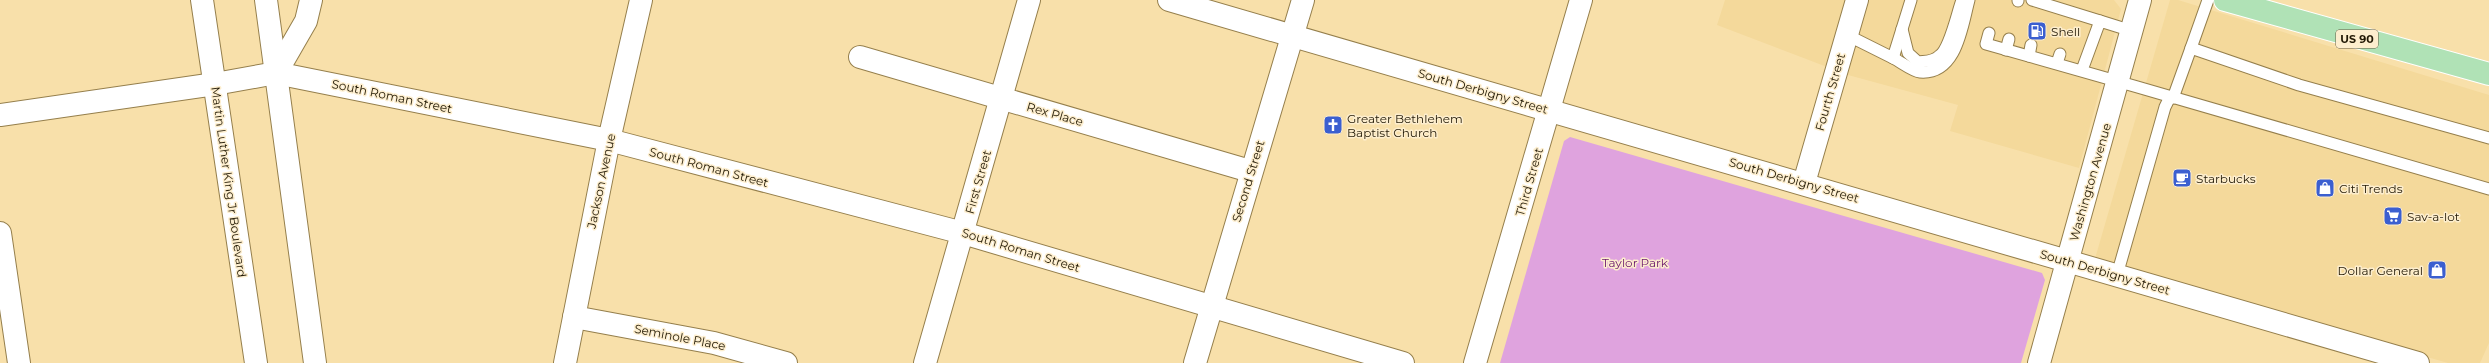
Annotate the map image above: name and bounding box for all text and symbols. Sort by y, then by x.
fuel station icon: Shell [2026,20,2048,42]
place label: Shell [2051,24,2080,39]
road number: US 90 [2336,30,2378,48]
street label: Fourth Street [1812,51,1848,133]
street label: South Derbigny Street [1416,65,1550,117]
street label: South Roman Street [330,76,454,116]
street label: Martin Luther King Jr Boulevard [208,86,250,278]
street label: Rex Place [1025,99,1085,129]
place label: Greater Bethlehem Baptist Church [1347,111,1463,140]
church icon: Greater Bethlehem Baptist Church [1322,114,1344,136]
street label: Washington Avenue [2066,121,2114,243]
street label: Jackson Avenue [583,132,618,231]
street label: Second Street [1228,138,1268,224]
street label: South Roman Street [648,144,770,190]
street label: Third Street [1512,146,1546,218]
street label: First Street [962,148,994,216]
street label: South Derbigny Street [1727,154,1861,206]
cafe icon: Starbucks [2171,167,2193,189]
place label: Starbucks [2196,171,2256,186]
shop icon: Citi Trends [2314,177,2336,199]
place label: Citi Trends [2339,181,2403,196]
supermarket icon: Sav-a-lot [2382,205,2404,227]
place label: Sav-a-lot [2407,209,2460,224]
street label: South Roman Street [960,225,1082,275]
street label: South Derbigny Street [2038,246,2172,298]
park label: Taylor Park [1602,255,1669,270]
shop icon: Dollar General [2426,259,2448,281]
place label: Dollar General [2338,263,2423,278]
street label: Seminole Place [633,321,727,353]

